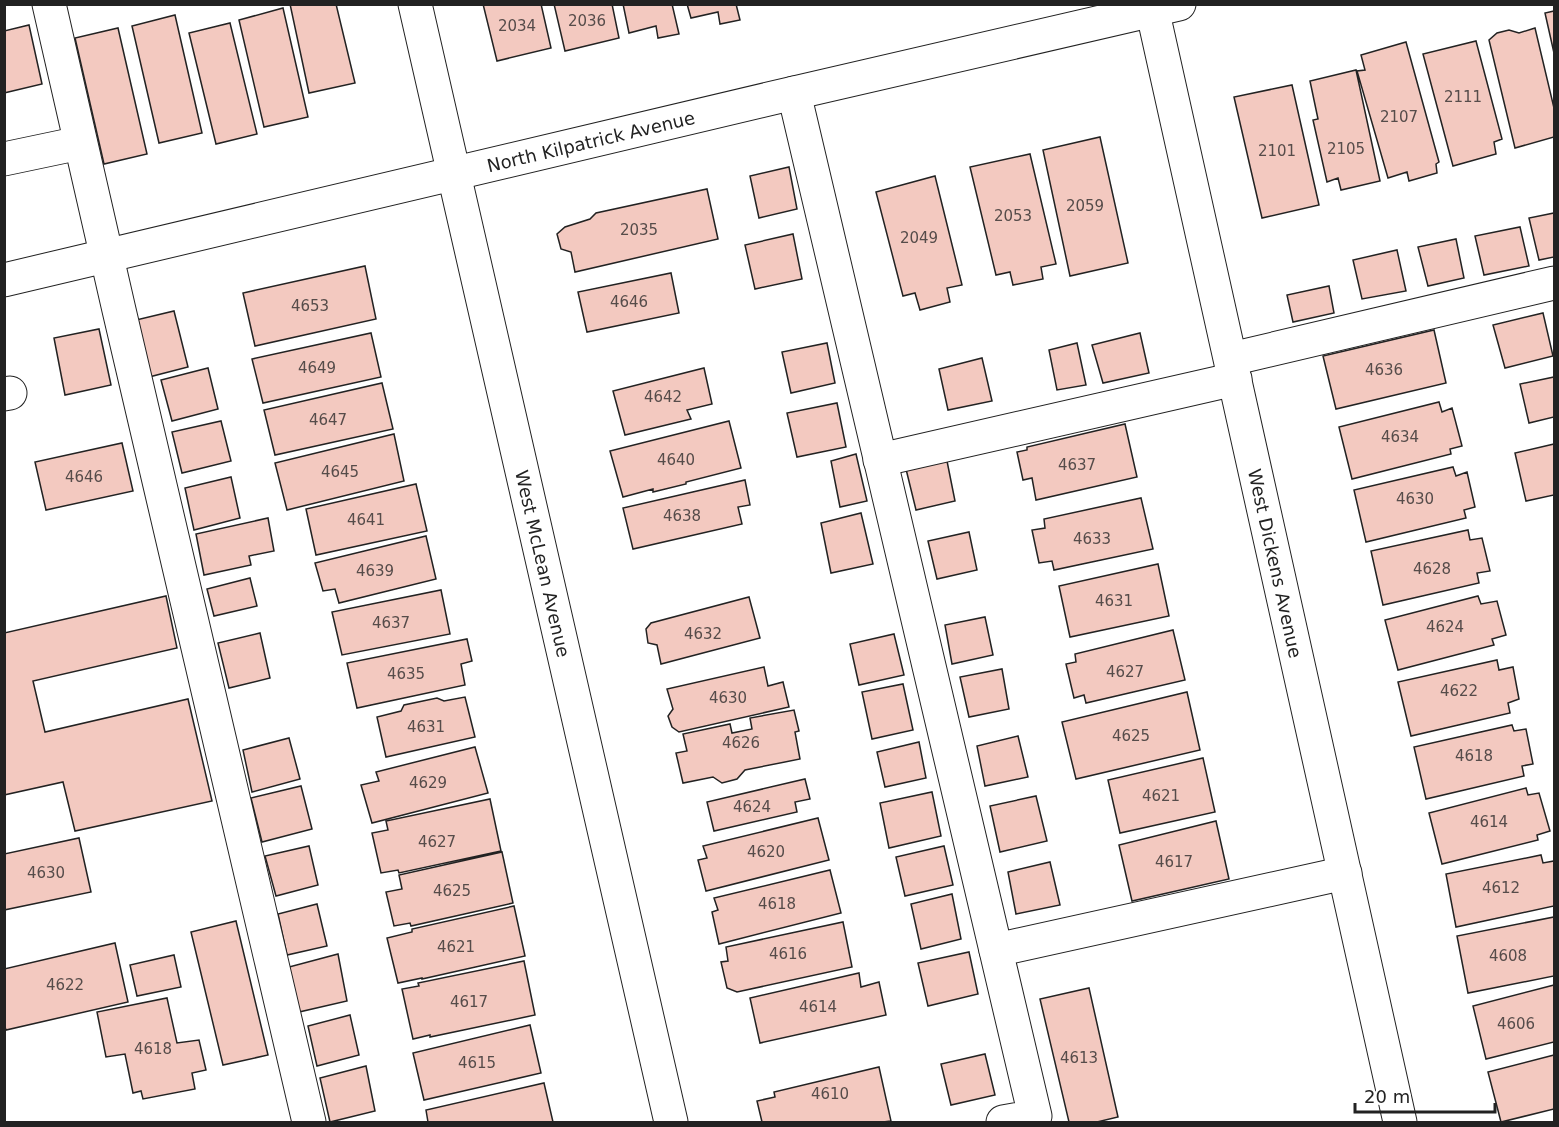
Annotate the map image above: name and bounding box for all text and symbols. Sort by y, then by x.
house number: 2036 [568,12,606,30]
house number: 2034 [498,17,536,35]
house number: 2111 [1444,88,1482,106]
street label: North Kilpatrick Avenue [485,106,697,176]
house number: 2107 [1380,108,1418,126]
house number: 2105 [1327,140,1365,158]
house number: 2101 [1258,142,1296,160]
house number: 2059 [1066,197,1104,215]
house number: 2053 [994,207,1032,225]
house number: 2035 [620,221,658,239]
house number: 2049 [900,229,938,247]
house number: 4646 [610,293,648,311]
house number: 4653 [291,297,329,315]
house number: 4649 [298,359,336,377]
house number: 4636 [1365,361,1403,379]
house number: 4642 [644,388,682,406]
house number: 4647 [309,411,347,429]
house number: 4634 [1381,428,1419,446]
house number: 4640 [657,451,695,469]
house number: 4637 [1058,456,1096,474]
house number: 4645 [321,463,359,481]
street label: West Dickens Avenue [1244,467,1307,660]
house number: 4646 [65,468,103,486]
street label: West McLean Avenue [512,468,575,659]
house number: 4630 [1396,490,1434,508]
house number: 4638 [663,507,701,525]
house number: 4641 [347,511,385,529]
house number: 4633 [1073,530,1111,548]
house number: 4628 [1413,560,1451,578]
house number: 4639 [356,562,394,580]
house number: 4631 [1095,592,1133,610]
house number: 4637 [372,614,410,632]
house number: 4624 [1426,618,1464,636]
house number: 4632 [684,625,722,643]
house number: 4627 [1106,663,1144,681]
house number: 4635 [387,665,425,683]
house number: 4622 [1440,682,1478,700]
house number: 4630 [709,689,747,707]
house number: 4631 [407,718,445,736]
house number: 4625 [1112,727,1150,745]
house number: 4626 [722,734,760,752]
house number: 4618 [1455,747,1493,765]
house number: 4629 [409,774,447,792]
house number: 4621 [1142,787,1180,805]
house number: 4624 [733,798,771,816]
house number: 4614 [1470,813,1508,831]
house number: 4627 [418,833,456,851]
house number: 4620 [747,843,785,861]
house number: 4617 [1155,853,1193,871]
house number: 4630 [27,864,65,882]
house number: 4612 [1482,879,1520,897]
house number: 4625 [433,882,471,900]
house number: 4618 [758,895,796,913]
house number: 4621 [437,938,475,956]
house number: 4616 [769,945,807,963]
house number: 4608 [1489,947,1527,965]
house number: 4622 [46,976,84,994]
house number: 4617 [450,993,488,1011]
house number: 4614 [799,998,837,1016]
house number: 4606 [1497,1015,1535,1033]
house number: 4618 [134,1040,172,1058]
house number: 4613 [1060,1049,1098,1067]
house number: 4615 [458,1054,496,1072]
scale bar [1355,1076,1494,1114]
house number: 4610 [811,1085,849,1103]
text: 20 m [1364,1086,1410,1107]

